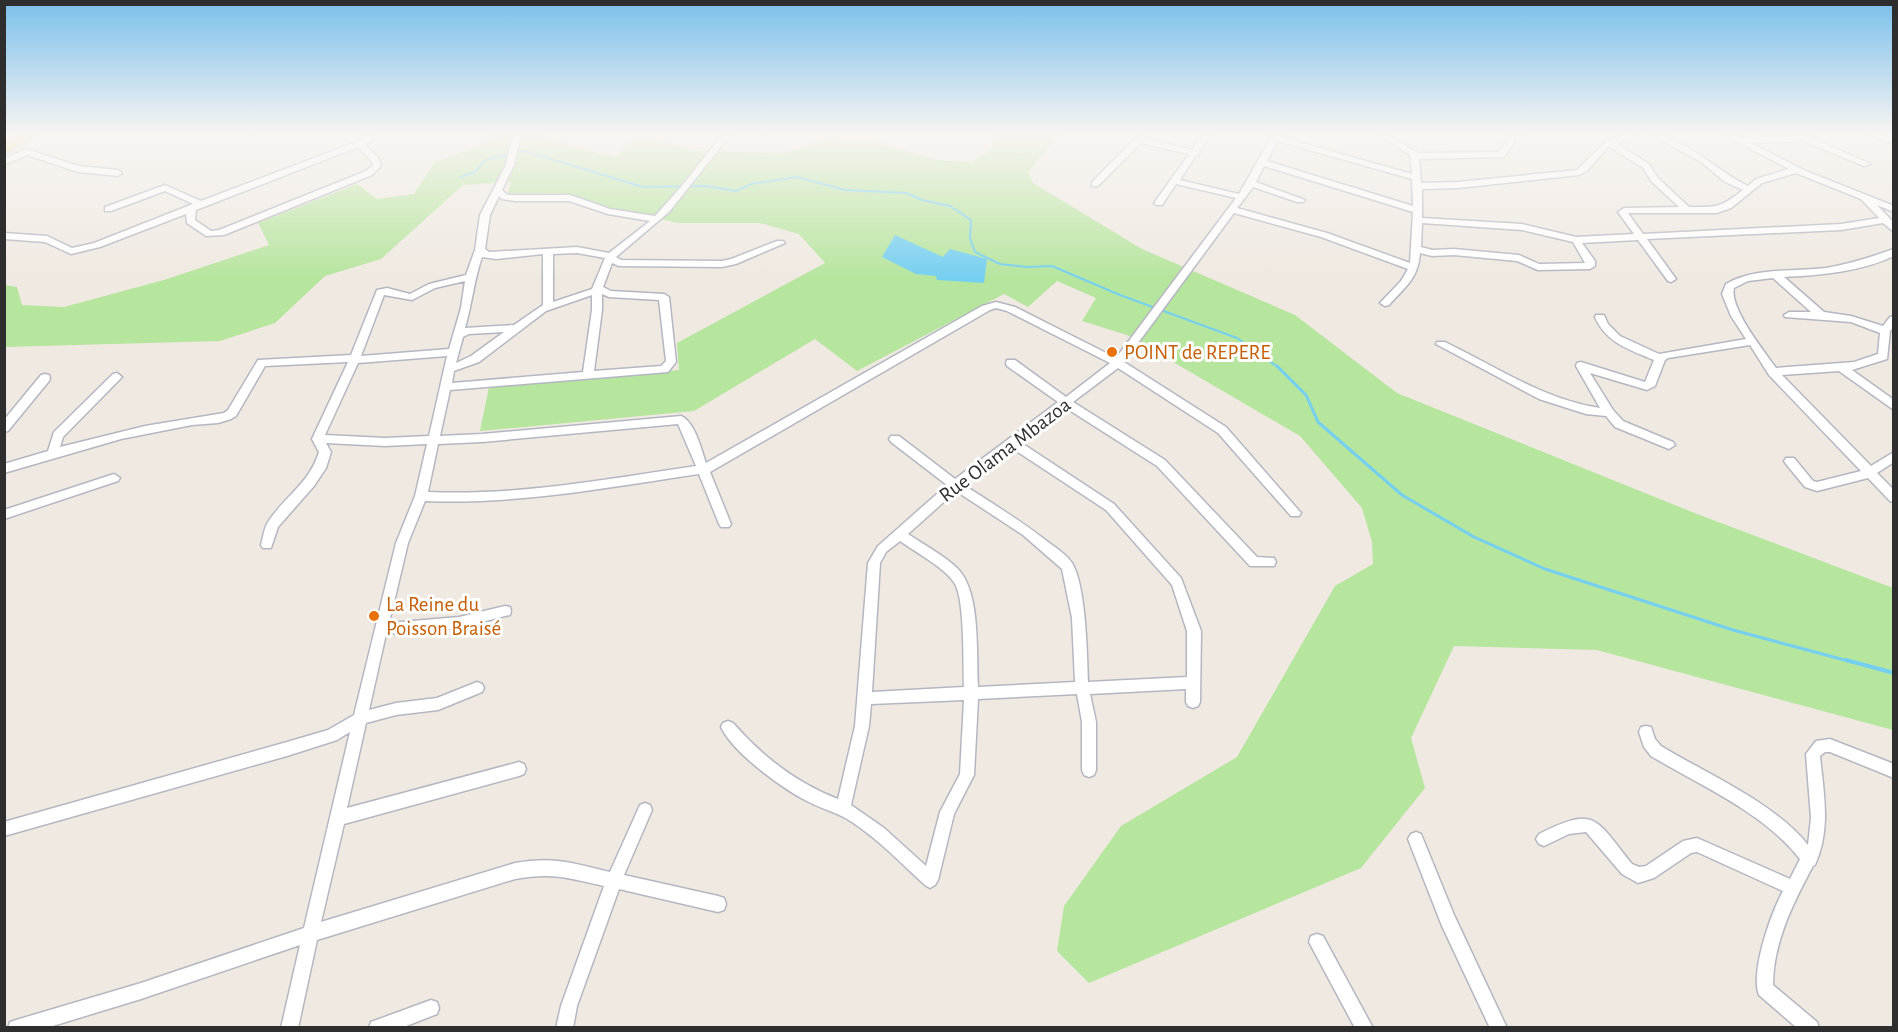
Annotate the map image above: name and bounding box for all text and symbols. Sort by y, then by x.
place label: POINT de REPERE [1124,342,1270,363]
marker: POINT de REPERE [1105,345,1119,359]
street label: Rue Olama Mbazoa [935,394,1075,506]
place label: La Reine du Poisson Braisé [386,594,501,639]
marker: La Reine du Poisson Braisé [367,609,381,623]

